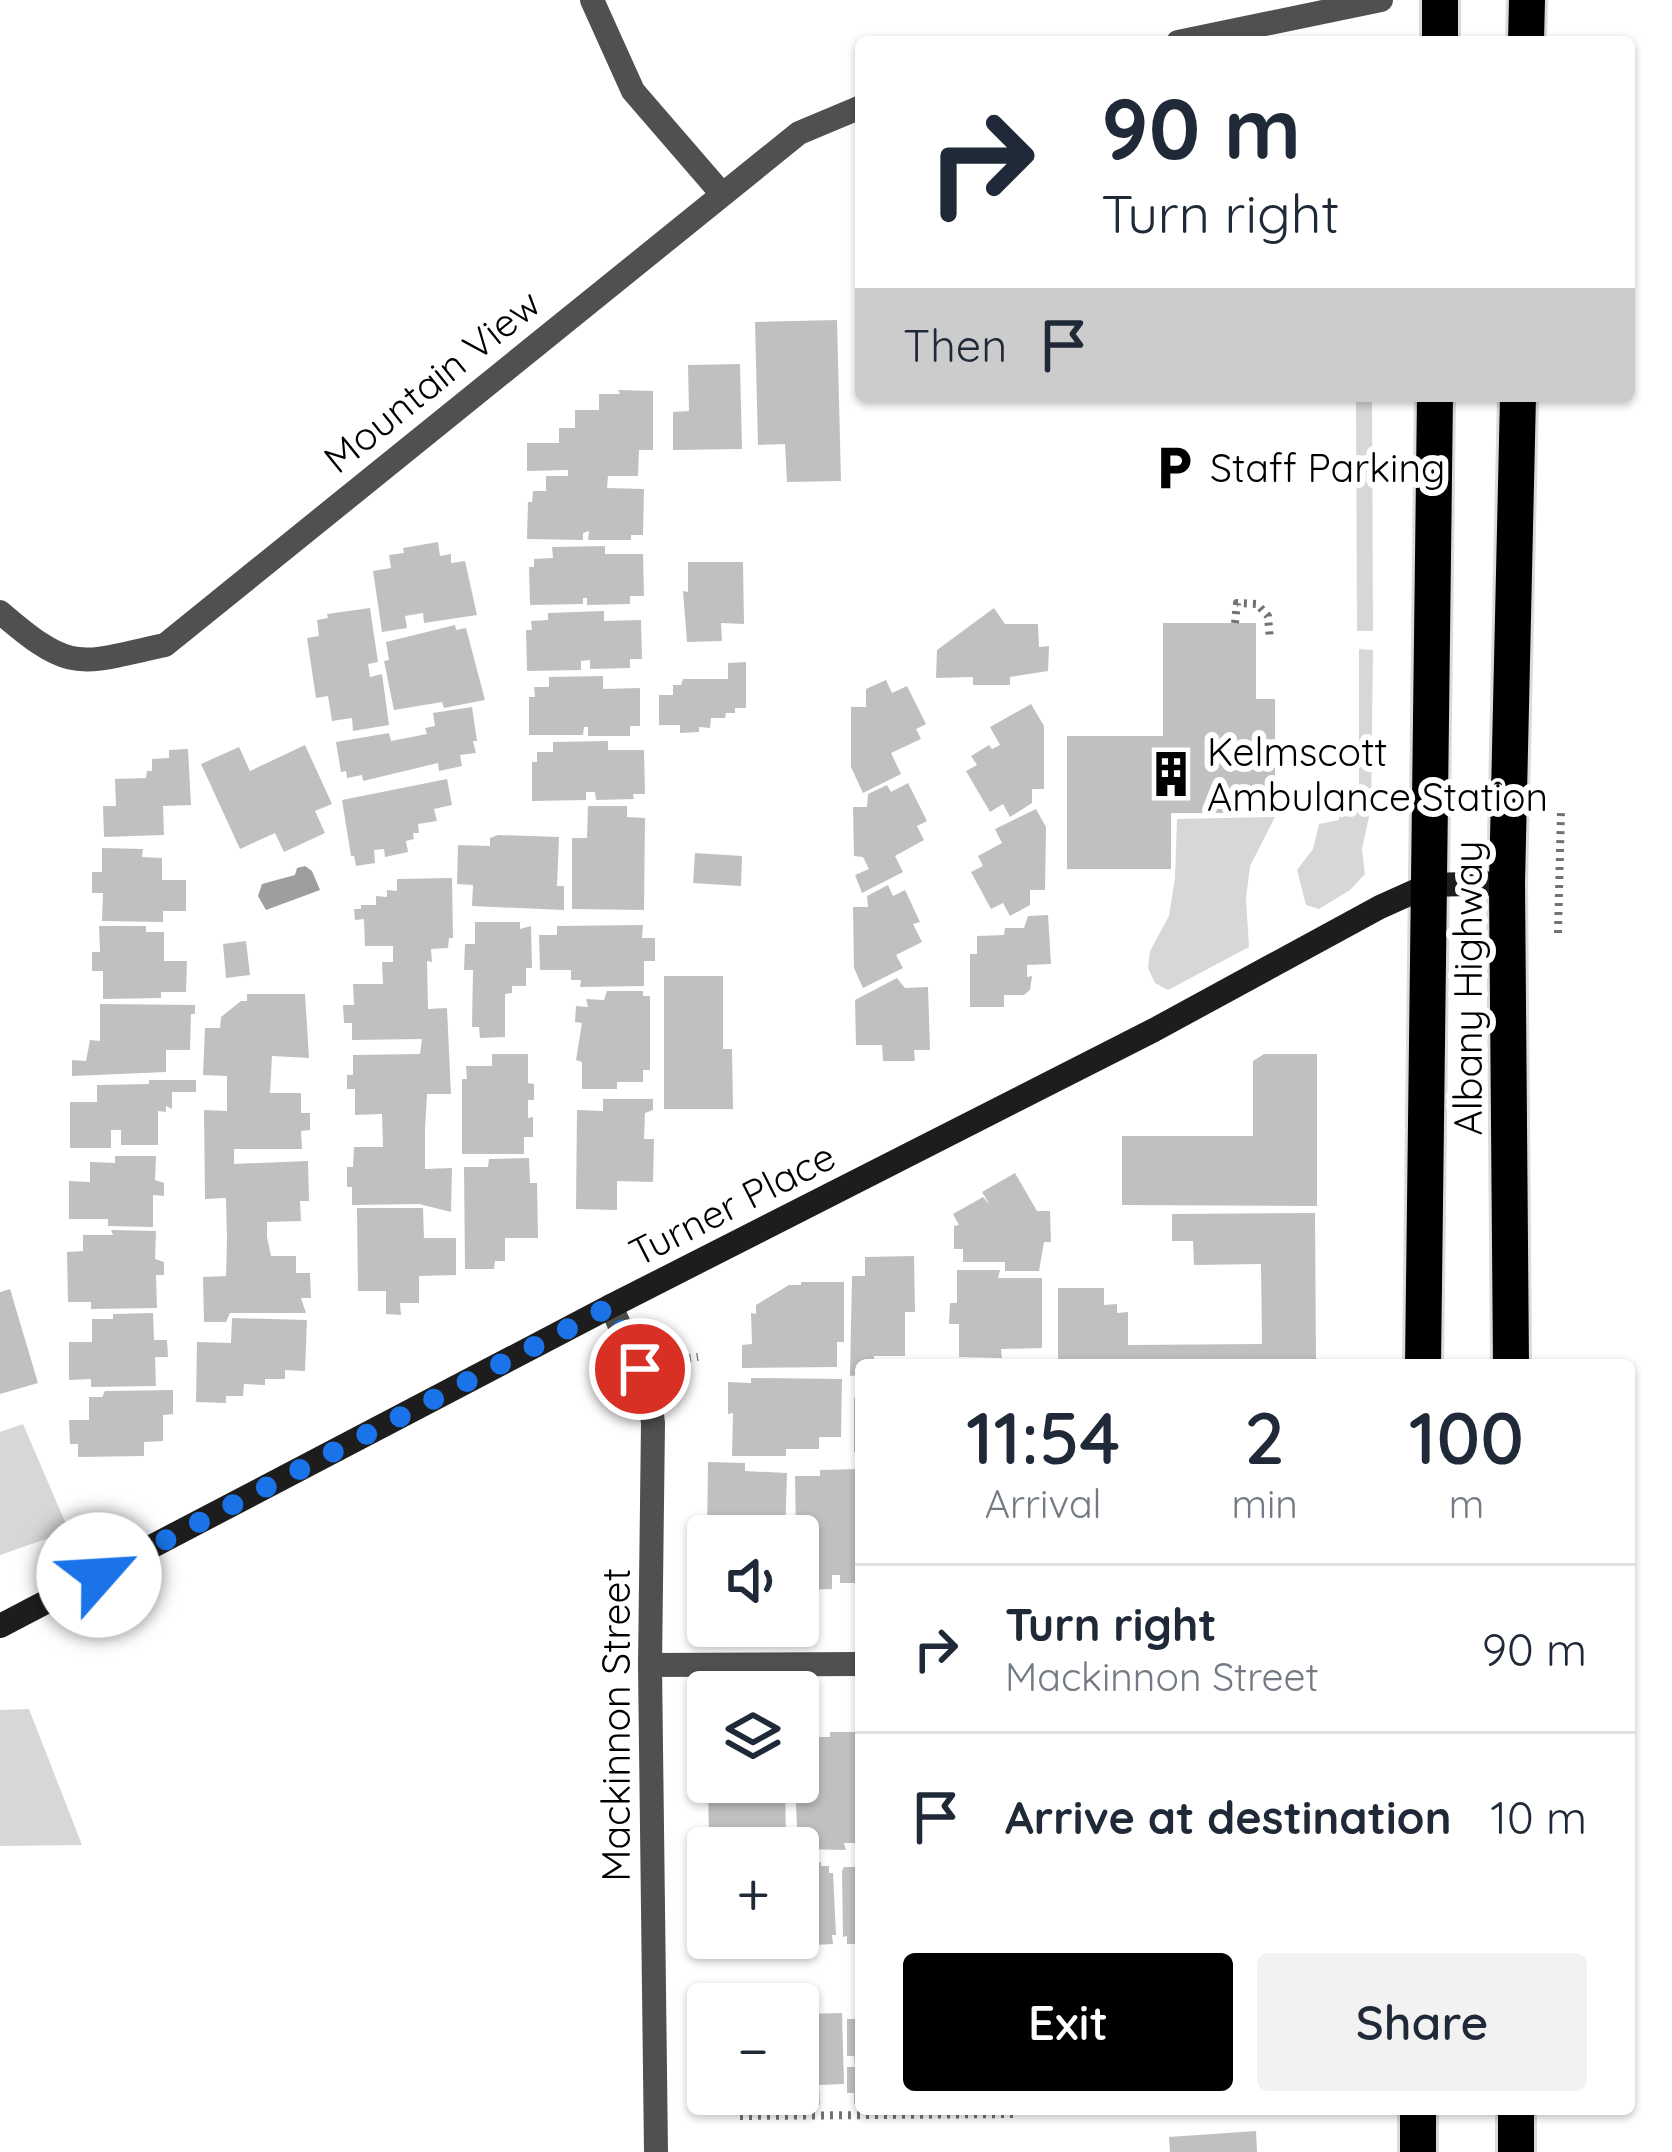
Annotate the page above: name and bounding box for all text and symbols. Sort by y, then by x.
text: 90 m [1101,75,1301,180]
icon: right [903,84,1059,240]
text: Turn right [1101,179,1340,247]
street label: Mountain View [313,278,550,483]
icon: arrive [1031,312,1097,378]
text: Then [903,317,1007,373]
parking icon: Staff Parking [1149,443,1199,493]
place label: Staff Parking [1210,443,1445,492]
place label: Kelmscott Ambulance Station [1207,727,1548,821]
building icon: Kelmscott Ambulance Station [1146,749,1196,799]
street label: Albany Highway [1443,841,1492,1135]
street label: Turner Place [621,1131,843,1276]
pin [589,1318,691,1420]
icon: arrive [607,1336,673,1402]
text: 11:54 [966,1392,1120,1482]
text: 2 [1244,1392,1285,1482]
text: 100 [1409,1392,1524,1482]
text: Arrival [985,1479,1102,1528]
text: min [1231,1479,1298,1528]
text: m [1449,1479,1484,1528]
position arrow [36,1512,162,1638]
map controls [687,1515,819,2115]
button: sound [687,1515,819,1647]
street label: Mackinnon Street [591,1568,640,1882]
text: Turn right [1005,1596,1217,1652]
icon: right [903,1616,969,1682]
text: 90 m [1482,1621,1587,1677]
text: Mackinnon Street [1005,1652,1319,1701]
button: layers [687,1671,819,1803]
icon: arrive [903,1784,969,1850]
text: Arrive at destination [1005,1789,1451,1845]
text: 10 m [1490,1789,1587,1845]
button: + [687,1827,819,1959]
button: Exit [903,1953,1233,2091]
button: Share [1257,1953,1587,2091]
button: − [687,1983,819,2115]

